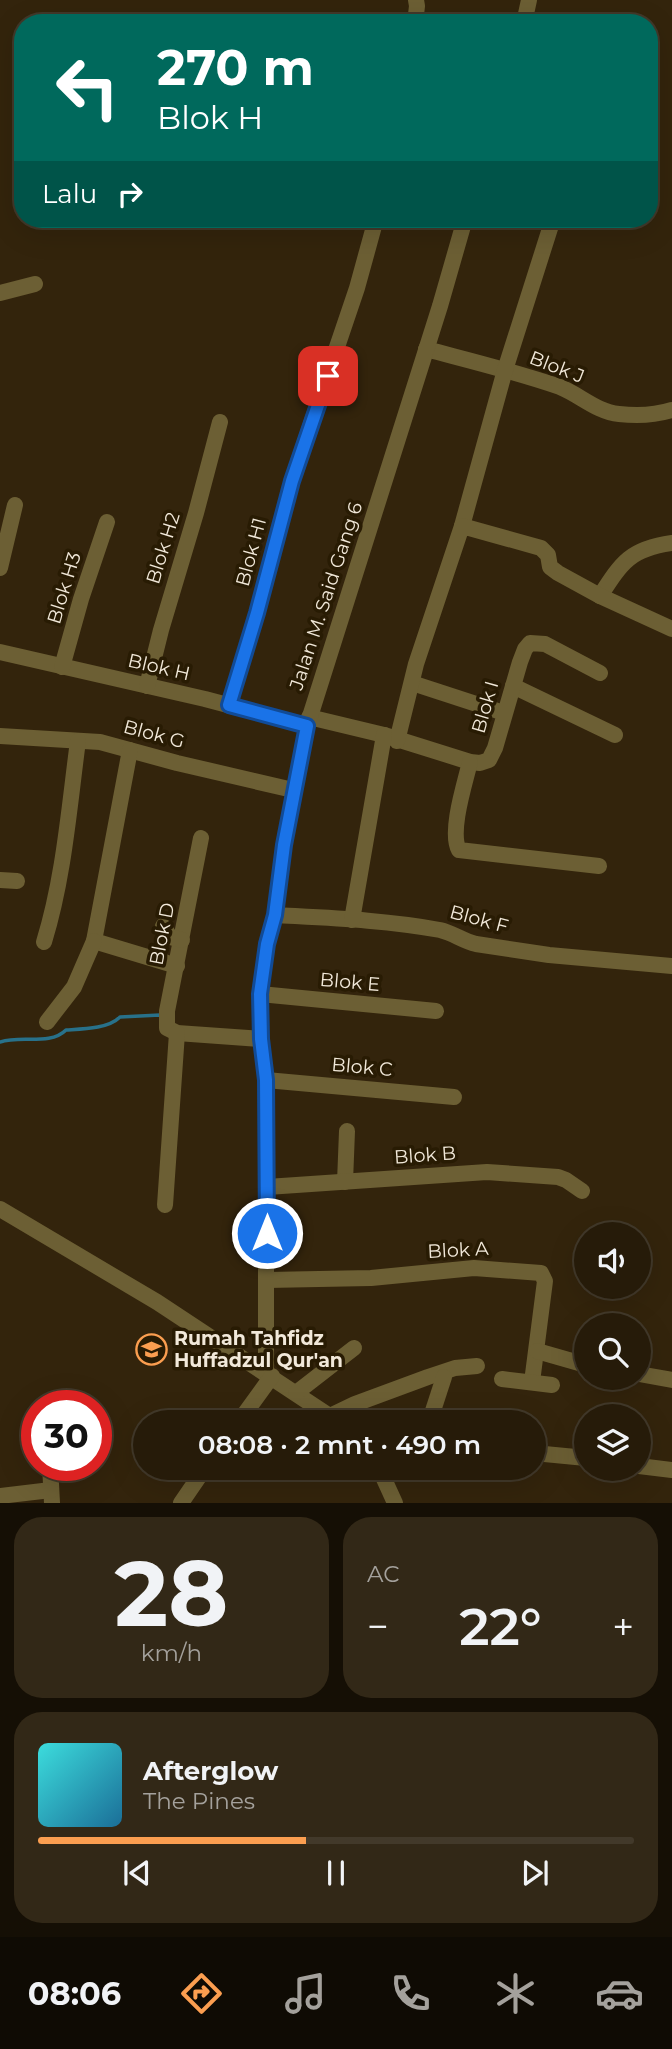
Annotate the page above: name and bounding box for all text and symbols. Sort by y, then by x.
text: 270 m [157,38,314,97]
icon: left [42,42,133,133]
text: Blok H [157,98,263,137]
icon: right [111,175,149,213]
text: Lalu [42,178,97,210]
pin [298,346,358,406]
street label: Blok J [526,346,588,388]
icon: arrive [309,357,347,395]
street label: Jalan M. Said Gang 6 [284,499,367,694]
street label: Blok H2 [141,509,185,587]
street label: Blok H1 [231,515,271,589]
street label: Blok H3 [42,549,86,627]
street label: Blok H [126,649,192,685]
street label: Blok I [467,678,503,736]
street label: Blok G [121,715,187,753]
street label: Blok F [447,900,511,938]
street label: Blok D [145,901,179,967]
street label: Blok E [319,968,381,996]
street label: Blok C [331,1053,393,1081]
street label: Blok B [393,1141,457,1169]
position arrow [230,1196,304,1270]
map controls [574,1222,651,1481]
button: sound [574,1222,651,1299]
street label: Blok A [427,1237,490,1263]
button: search [574,1313,651,1390]
place label: Rumah Tahfidz Huffadzul Qur'an [174,1327,343,1372]
school or university icon: Rumah Tahfidz Huffadzul Qur'an [134,1332,168,1366]
speed limit sign: 30 [21,1390,112,1481]
button: layers [574,1404,651,1481]
text: 08:08 · 2 mnt · 490 m [198,1429,481,1461]
text: 28 [115,1538,228,1649]
text: AC [367,1560,400,1588]
text: 22° [459,1595,542,1658]
text: − [367,1603,389,1650]
text: + [612,1603,634,1650]
text: km/h [141,1639,202,1667]
text: Afterglow [143,1755,278,1787]
text: The Pines [143,1787,255,1815]
icon: previous [118,1854,156,1892]
icon: pause [317,1854,355,1892]
icon: next [516,1854,554,1892]
icon: directions [177,1969,226,2018]
icon: music [281,1969,330,2018]
icon: phone [386,1969,435,2018]
icon: climate [491,1969,540,2018]
icon: car [595,1969,644,2018]
text: 08:06 [28,1974,121,2013]

